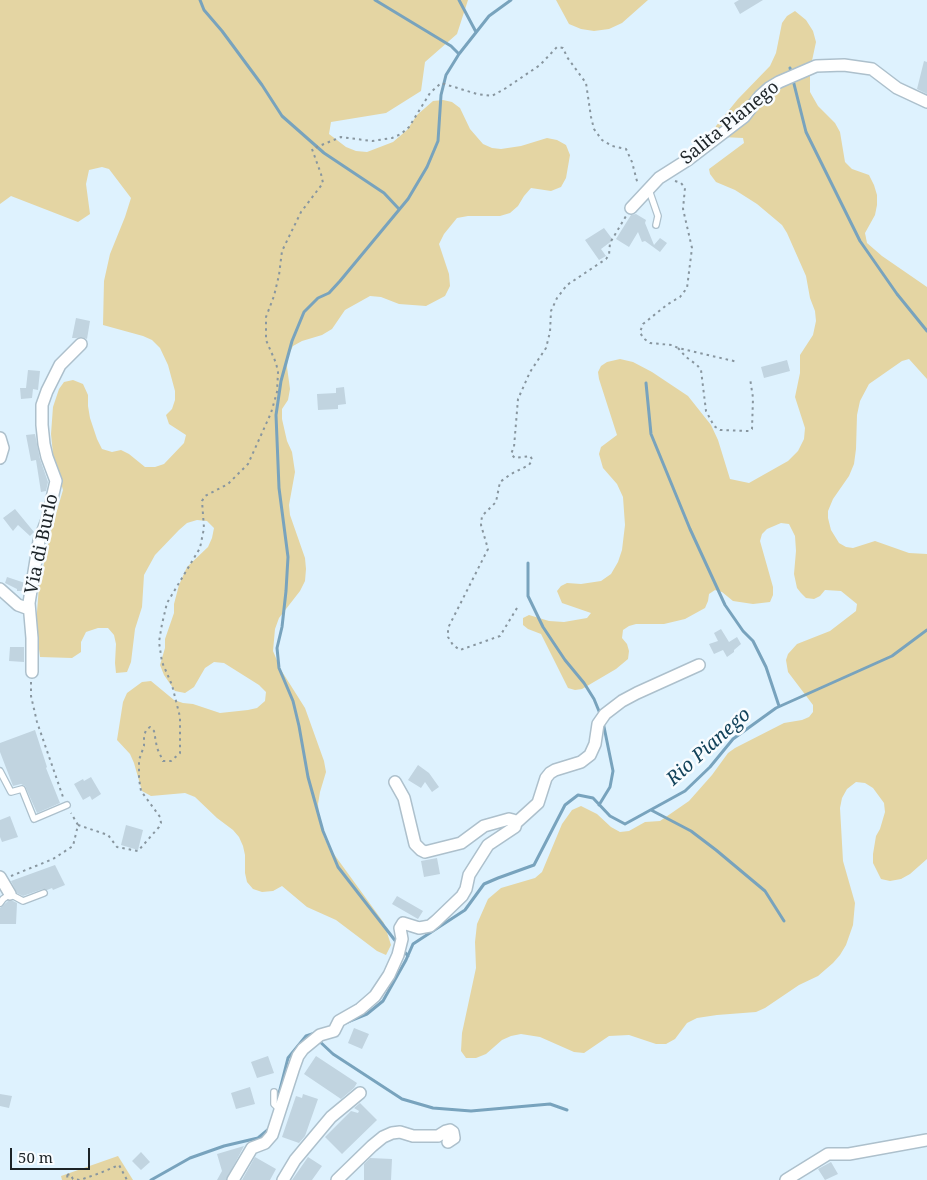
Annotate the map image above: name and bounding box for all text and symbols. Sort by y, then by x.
street label: Salita Pianego [676,77,784,169]
street label: Via di Burlo [21,492,63,596]
water label: Rio Pianego [662,703,756,791]
scale bar [12,1138,92,1170]
text: 50 m [18,1147,53,1167]

